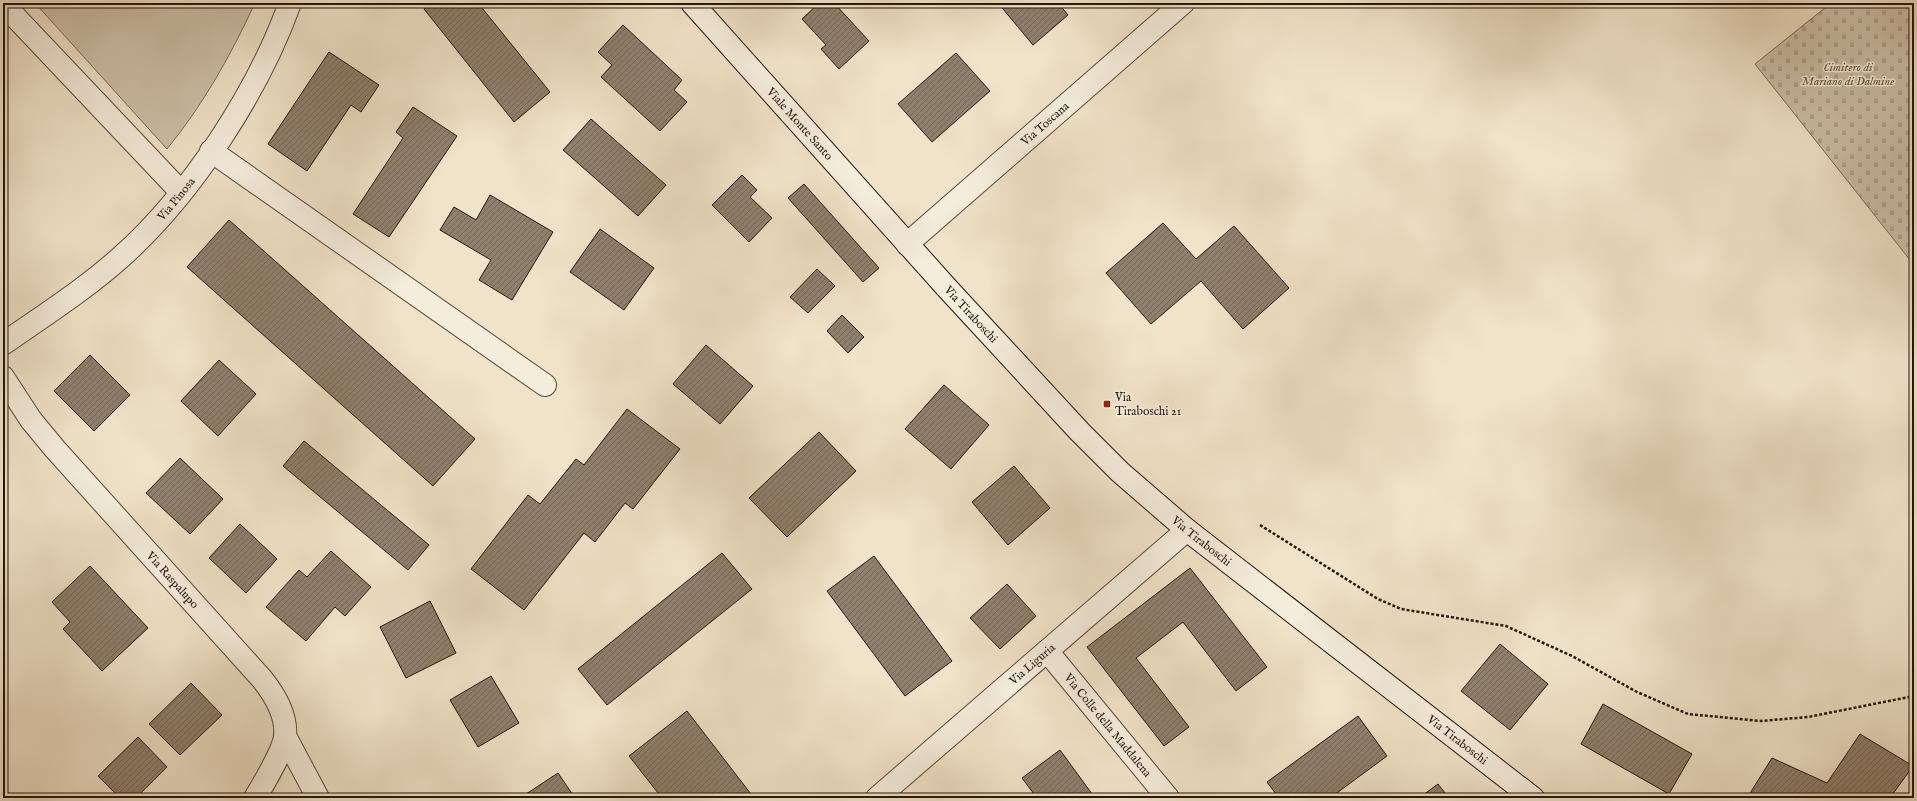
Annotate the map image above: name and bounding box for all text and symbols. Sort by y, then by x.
park label: Cimitero di Mariano di Dalmine [1802,60,1894,89]
street label: Viale Monte Santo [763,84,836,164]
street label: Via Toscana [1017,98,1073,150]
street label: Via Pinosa [154,174,199,225]
street label: Via Tiraboschi [940,282,1001,346]
place label: Via Tiraboschi 21 [1114,390,1181,419]
marker: Via Tiraboschi 21 [1102,399,1112,409]
street label: Via Tiraboschi [1168,512,1234,570]
street label: Via Raspalupo [142,548,202,612]
street label: Via Liguria [1005,640,1059,689]
street label: Via Colle della Maddalena [1060,670,1155,781]
street label: Via Tiraboschi [1423,711,1491,768]

